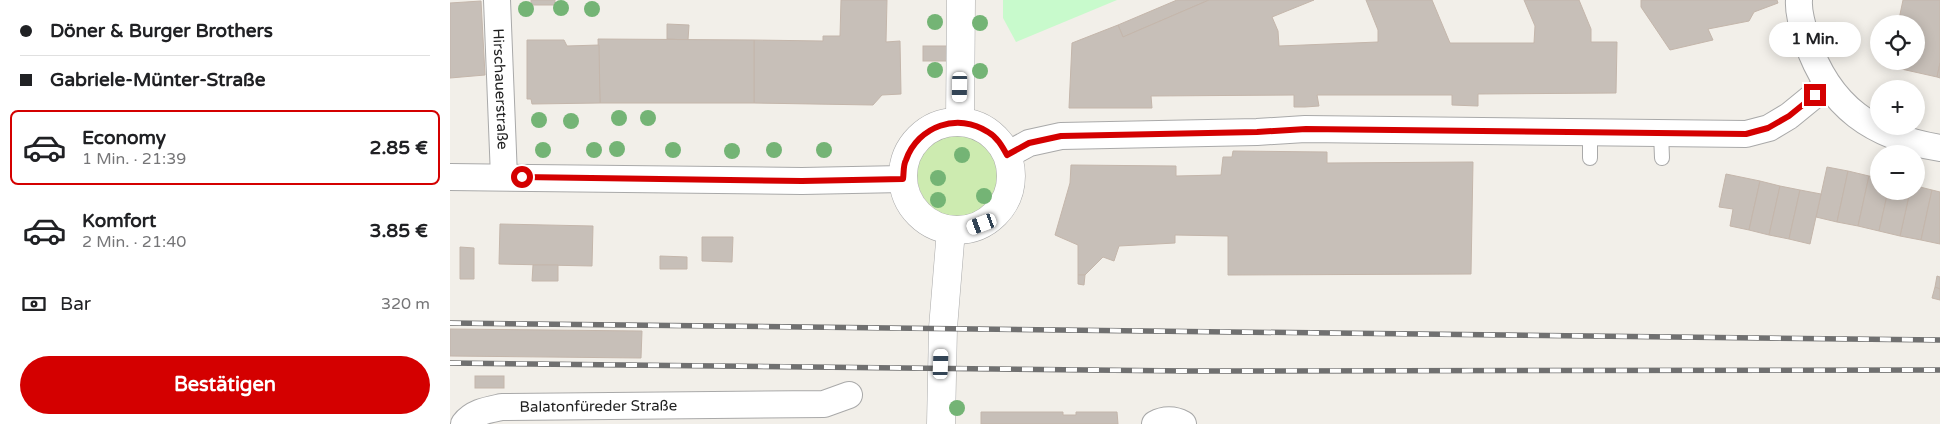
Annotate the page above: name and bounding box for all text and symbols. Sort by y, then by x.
map controls [1870,15,1925,200]
button: locate [1870,15,1925,70]
text: Döner & Burger Brothers [50,20,273,42]
callout: 1 Min. [1769,22,1861,58]
street label: Hirschauerstraße [489,28,512,150]
text: 1 Min. [1791,29,1839,49]
text: Gabriele-Münter-Straße [50,69,265,91]
car [952,72,967,102]
button: + [1870,80,1925,135]
route end [1804,84,1826,106]
icon: car [22,125,67,170]
text: Economy [82,127,166,149]
text: 2.85 € [369,137,428,159]
button: − [1870,145,1925,200]
text: 1 Min. · 21:39 [82,149,186,169]
route start [511,166,533,188]
icon: car [22,208,67,253]
text: Komfort [82,210,156,232]
car [965,212,998,236]
text: 3.85 € [369,220,428,242]
text: 2 Min. · 21:40 [82,232,186,252]
icon: cash [20,290,48,318]
text: Bar [60,293,91,315]
text: 320 m [381,294,430,314]
car [932,349,949,379]
button: Bestätigen [20,356,430,414]
street label: Balatonfüreder Straße [520,396,677,416]

